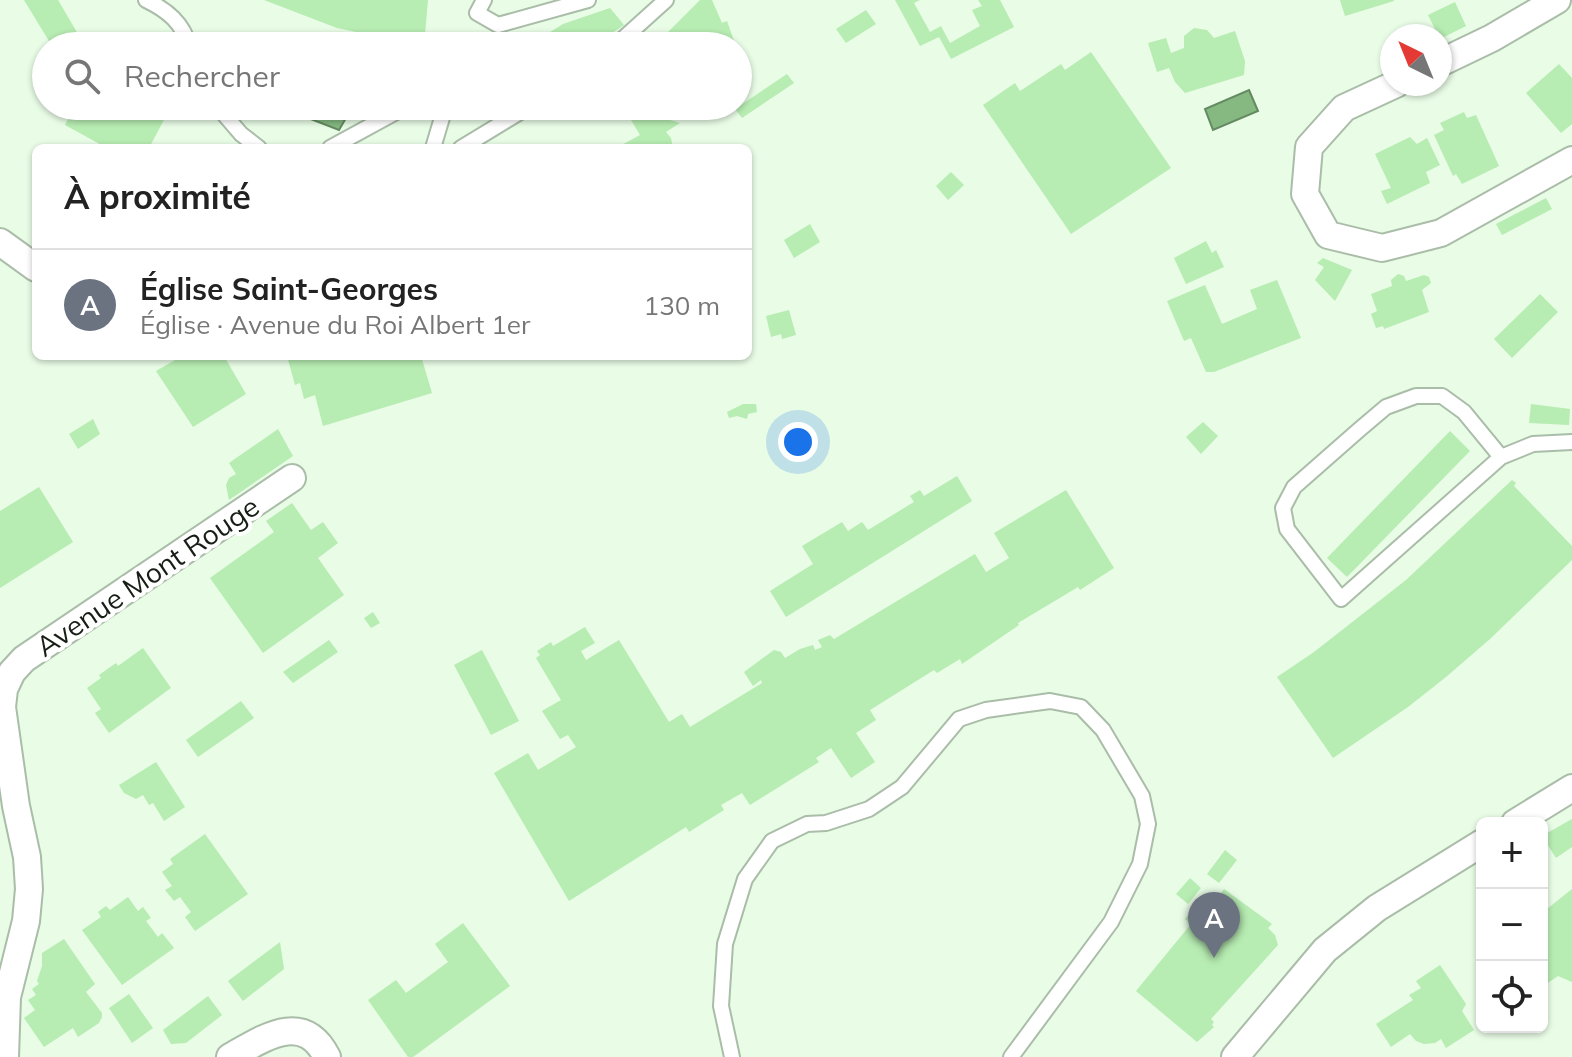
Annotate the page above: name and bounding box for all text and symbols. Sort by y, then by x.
north arrow [1380,24,1452,96]
search box [32,32,752,120]
icon: search [60,54,104,98]
text: Rechercher [124,57,280,95]
text: À proximité [64,175,251,218]
text: Église Saint-Georges [140,270,438,308]
text: A [80,289,100,322]
text: 130 m [644,289,720,322]
text: Église · Avenue du Roi Albert 1er [140,308,530,341]
your location [778,422,818,462]
street label: Avenue Mont Rouge [29,488,265,664]
map controls [1476,817,1548,1033]
button: + [1476,817,1548,889]
button: − [1476,889,1548,961]
pin: A [1188,892,1240,958]
button: locate [1476,961,1548,1033]

